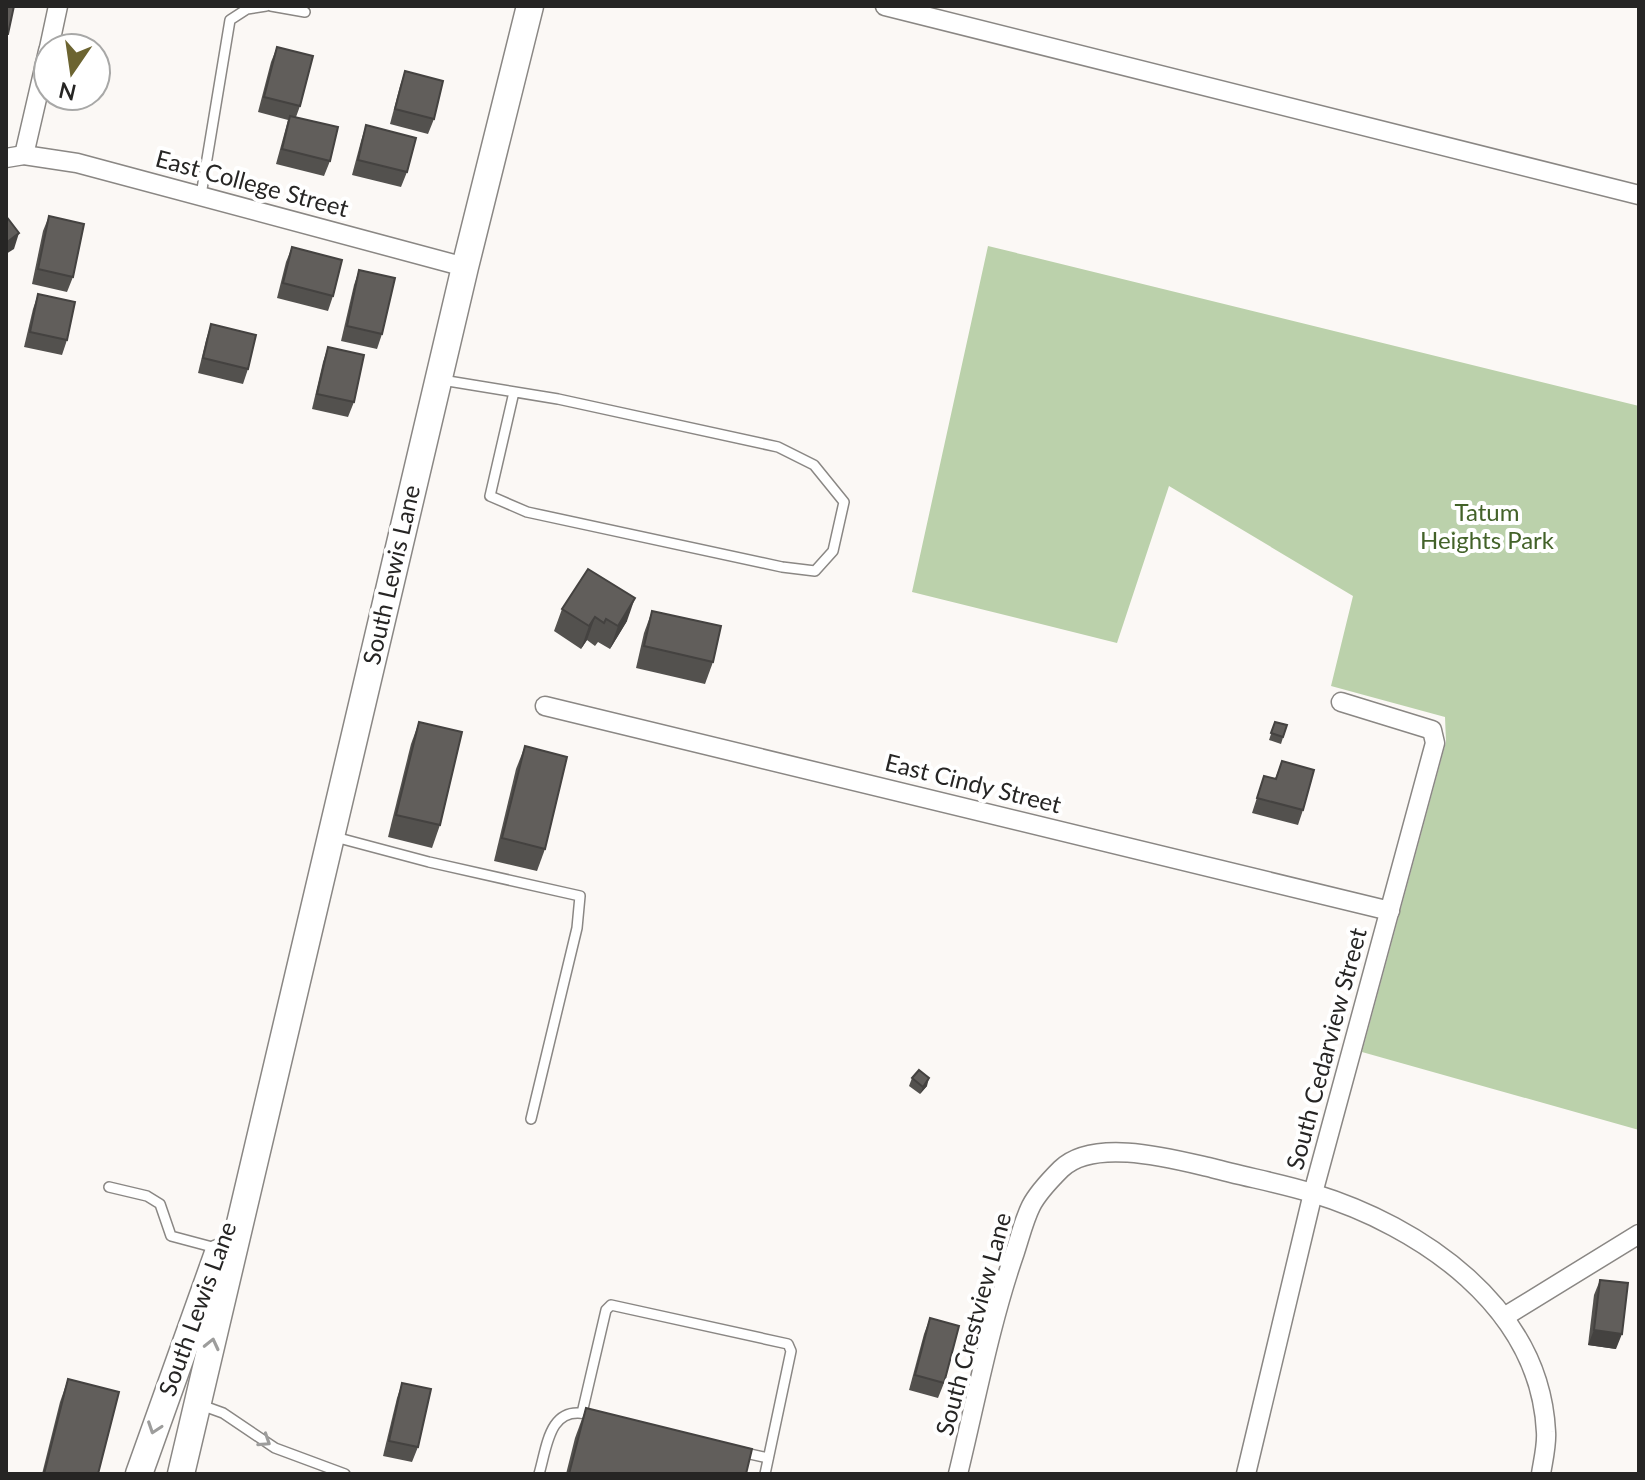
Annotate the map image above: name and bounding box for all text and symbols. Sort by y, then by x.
north arrow [32,32,112,112]
text: N [56,77,79,107]
street label: East College Street [153,143,352,222]
street label: South Lewis Lane [356,482,425,667]
park label: Tatum Heights Park [1420,497,1555,554]
street label: East Cindy Street [882,747,1065,819]
street label: South Cedarview Street [1279,924,1372,1173]
street label: South Crestview Lane [929,1209,1016,1438]
street label: South Lewis Lane [152,1217,242,1400]
one-way arrow [202,1337,219,1351]
one-way arrow [148,1420,164,1434]
one-way arrow [257,1432,271,1447]

